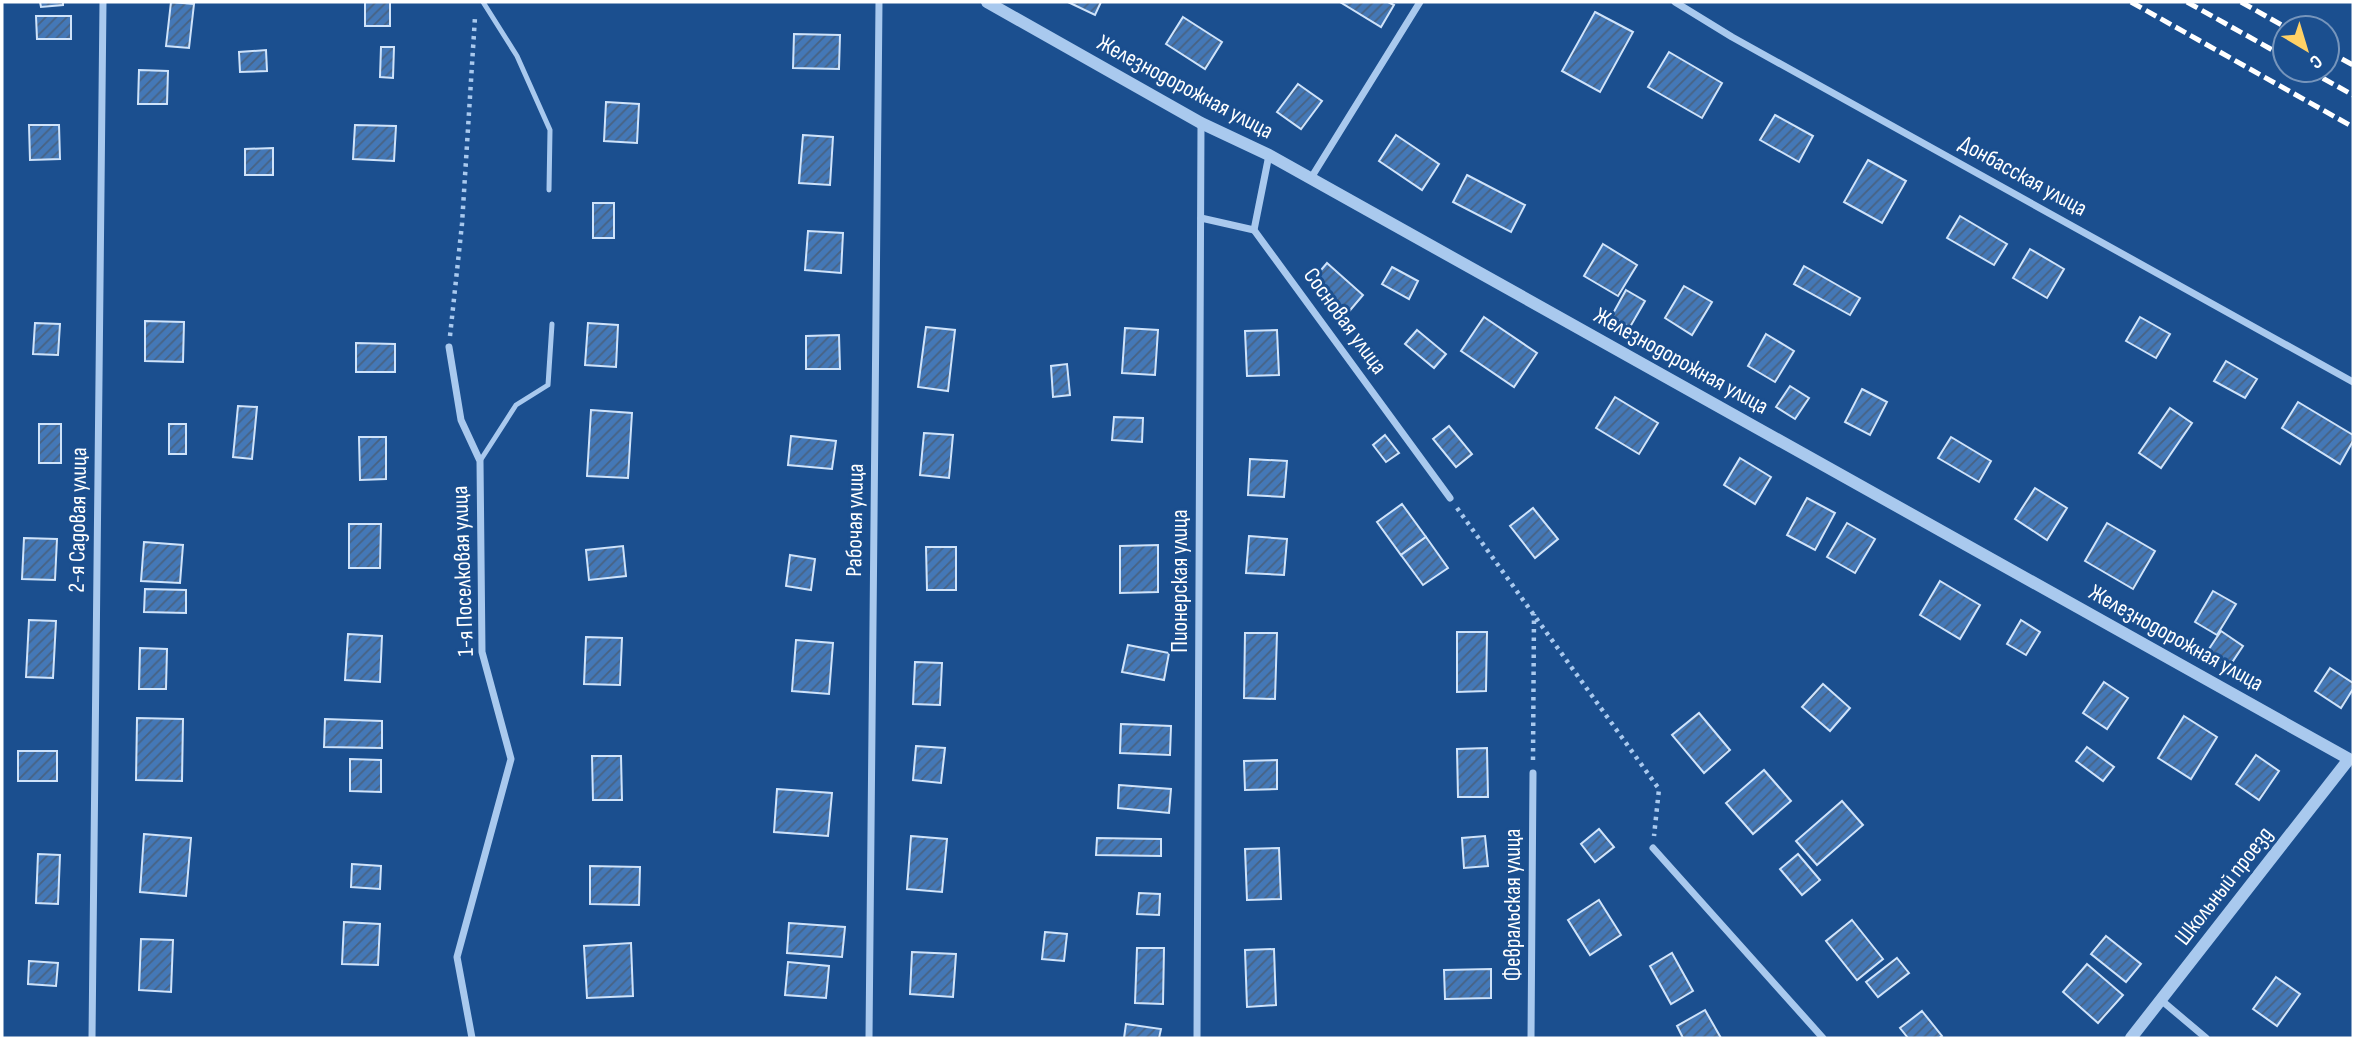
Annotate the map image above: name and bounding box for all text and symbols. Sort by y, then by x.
north arrow [2271,14,2341,84]
street label: Железнодорожная улица [1092,29,1278,145]
text: С [2304,49,2326,73]
street label: Донбасская улица [1954,129,2092,223]
street label: Сосновая улица [1297,262,1393,380]
street label: Железнодорожная улица [1589,301,1773,421]
street label: 2-я Садовая улица [63,447,93,593]
street label: Рабочая улица [840,463,870,577]
street label: 1-я Поселковая улица [446,485,480,657]
street label: Пионерская улица [1166,509,1194,653]
street label: Железнодорожная улица [2084,578,2268,698]
street label: Школьный проезд [2169,821,2279,951]
street label: Февральская улица [1499,829,1527,981]

